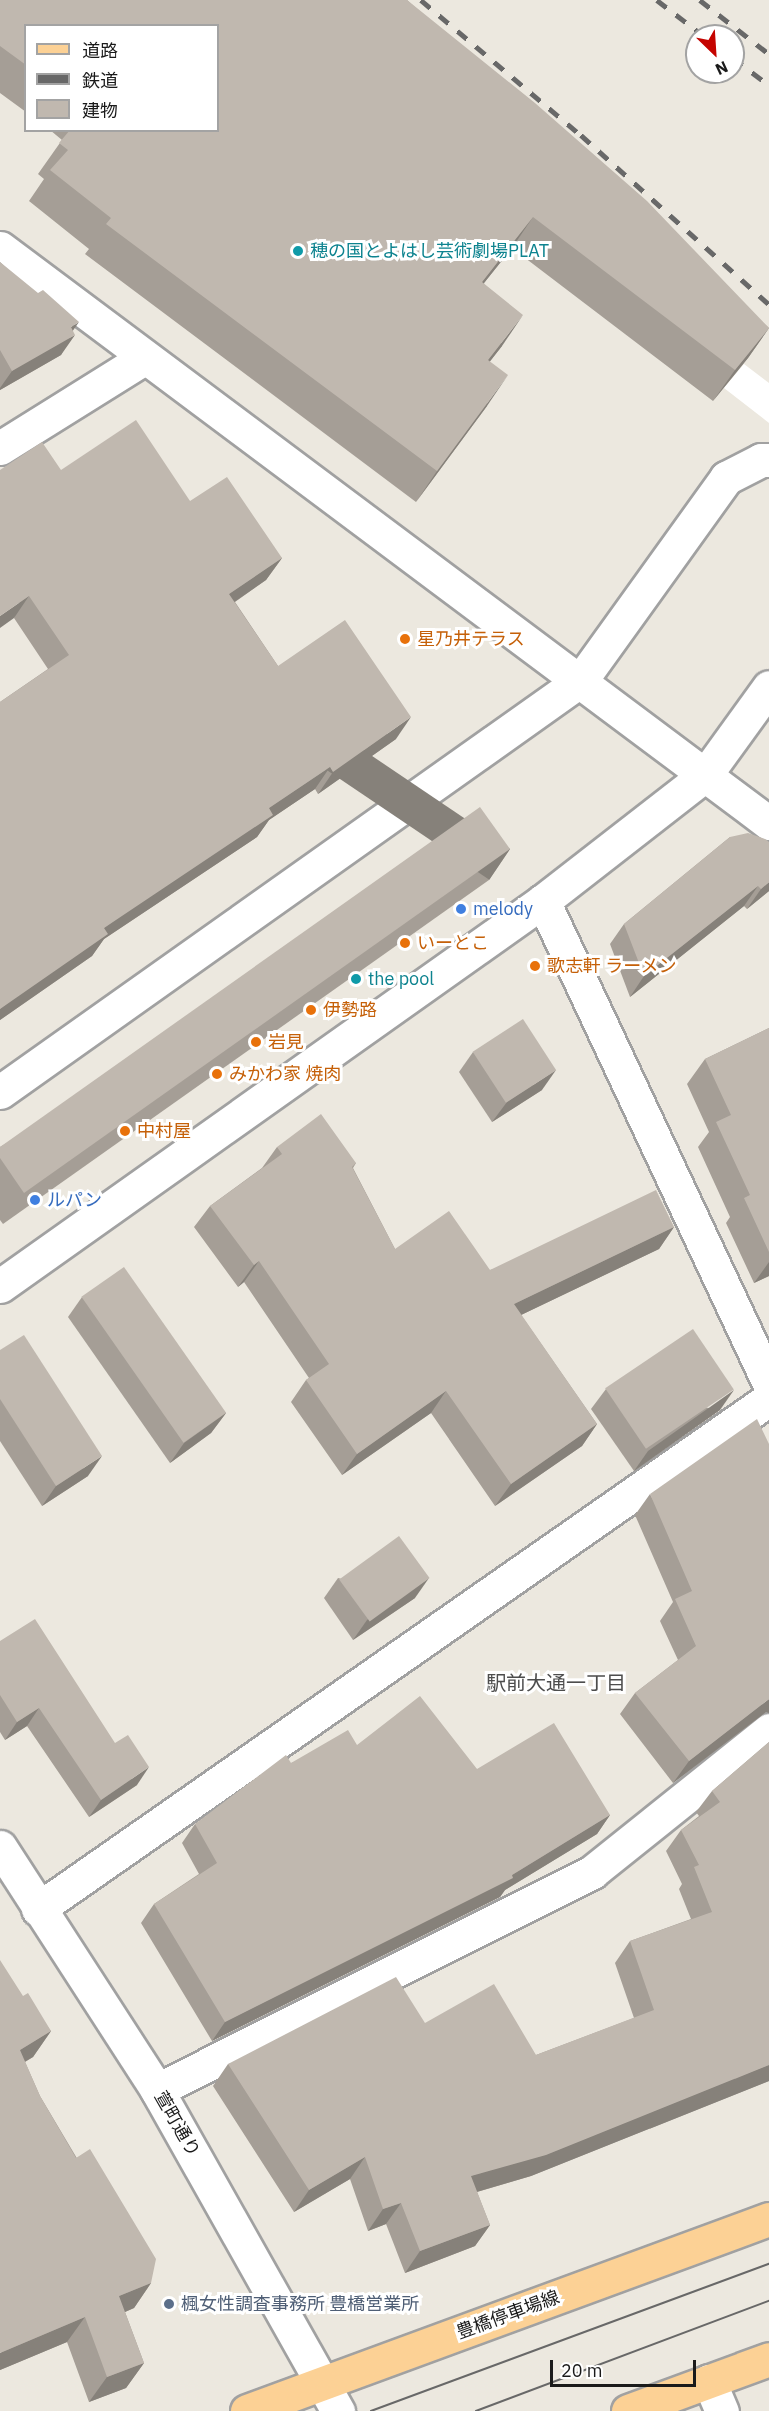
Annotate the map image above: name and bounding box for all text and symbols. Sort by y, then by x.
legend [24,24,219,132]
north arrow [685,24,745,84]
text: 道路 [82,39,118,62]
text: N [712,57,731,80]
text: 鉄道 [82,69,118,92]
text: 建物 [82,99,118,122]
place label: 穂の国とよはし芸術劇場PLAT [310,240,549,262]
marker: 穂の国とよはし芸術劇場PLAT [291,244,305,258]
place label: 星乃井テラス [417,628,525,650]
marker: 星乃井テラス [398,632,412,646]
place label: melody [473,898,533,920]
marker: melody [454,902,468,916]
place label: いーとこ [417,932,489,954]
marker: いーとこ [398,936,412,950]
place label: 歌志軒 ラーメン [547,955,677,977]
marker: 歌志軒 ラーメン [528,959,542,973]
place label: the pool [368,968,434,990]
marker: the pool [349,972,363,986]
place label: 伊勢路 [323,999,377,1021]
marker: 伊勢路 [304,1003,318,1017]
place label: 岩見 [268,1031,304,1053]
marker: 岩見 [249,1035,263,1049]
place label: みかわ家 焼肉 [229,1063,341,1085]
marker: みかわ家 焼肉 [210,1067,224,1081]
place label: 中村屋 [137,1120,191,1142]
marker: 中村屋 [118,1124,132,1138]
place label: ルパン [47,1189,101,1211]
marker: ルパン [28,1193,42,1207]
district label: 駅前大通一丁目 [486,1670,626,1694]
street label: 萱町通り [150,2087,204,2161]
street label: 豊橋停車場線 [454,2286,562,2344]
place label: 楓女性調査事務所 豊橋営業所 [181,2293,419,2315]
marker: 楓女性調査事務所 豊橋営業所 [162,2297,176,2311]
scale bar [553,2348,698,2386]
text: 20 m [561,2359,603,2382]

